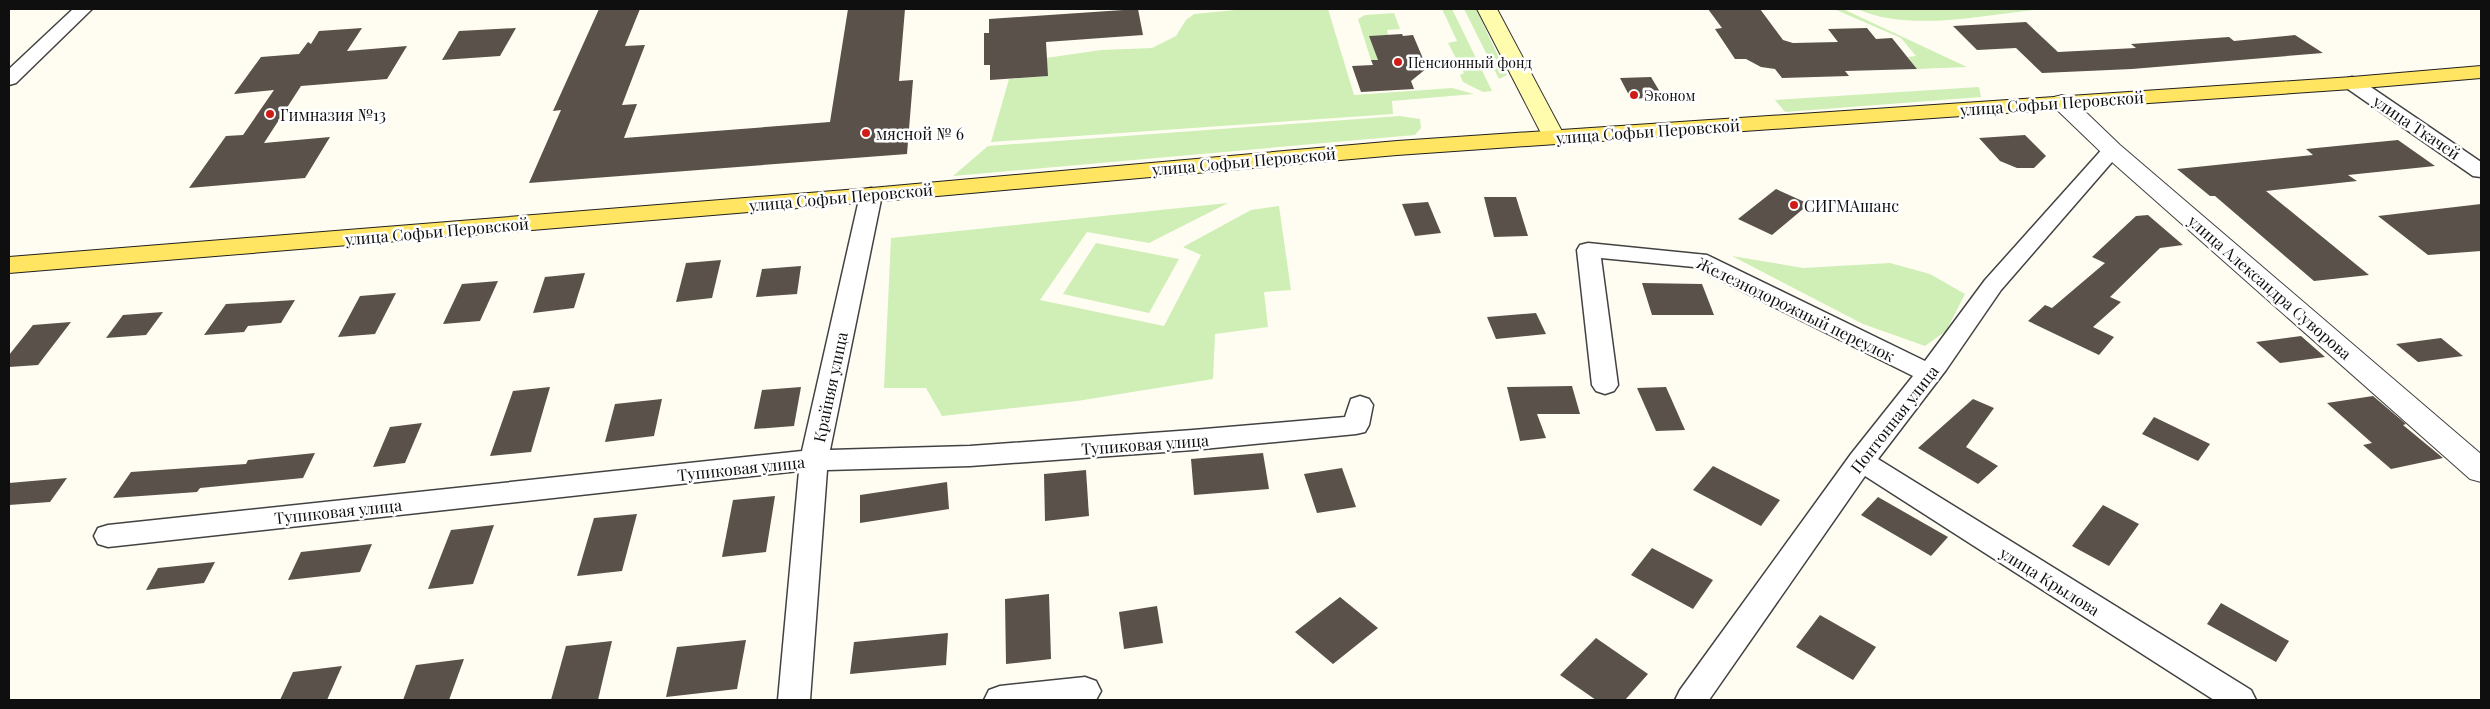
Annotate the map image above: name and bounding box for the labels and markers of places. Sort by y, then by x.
place label: Пенсионный фонд [1408,53,1533,72]
marker: Пенсионный фонд [1392,56,1404,68]
place label: Эконом [1644,86,1695,105]
marker: Эконом [1628,89,1640,101]
place label: Гимназия №13 [280,104,386,125]
marker: Гимназия №13 [264,108,276,120]
place label: мясной № 6 [876,123,964,144]
marker: мясной № 6 [860,127,872,139]
place label: СИГМАшанс [1804,195,1899,216]
marker: СИГМАшанс [1788,199,1800,211]

